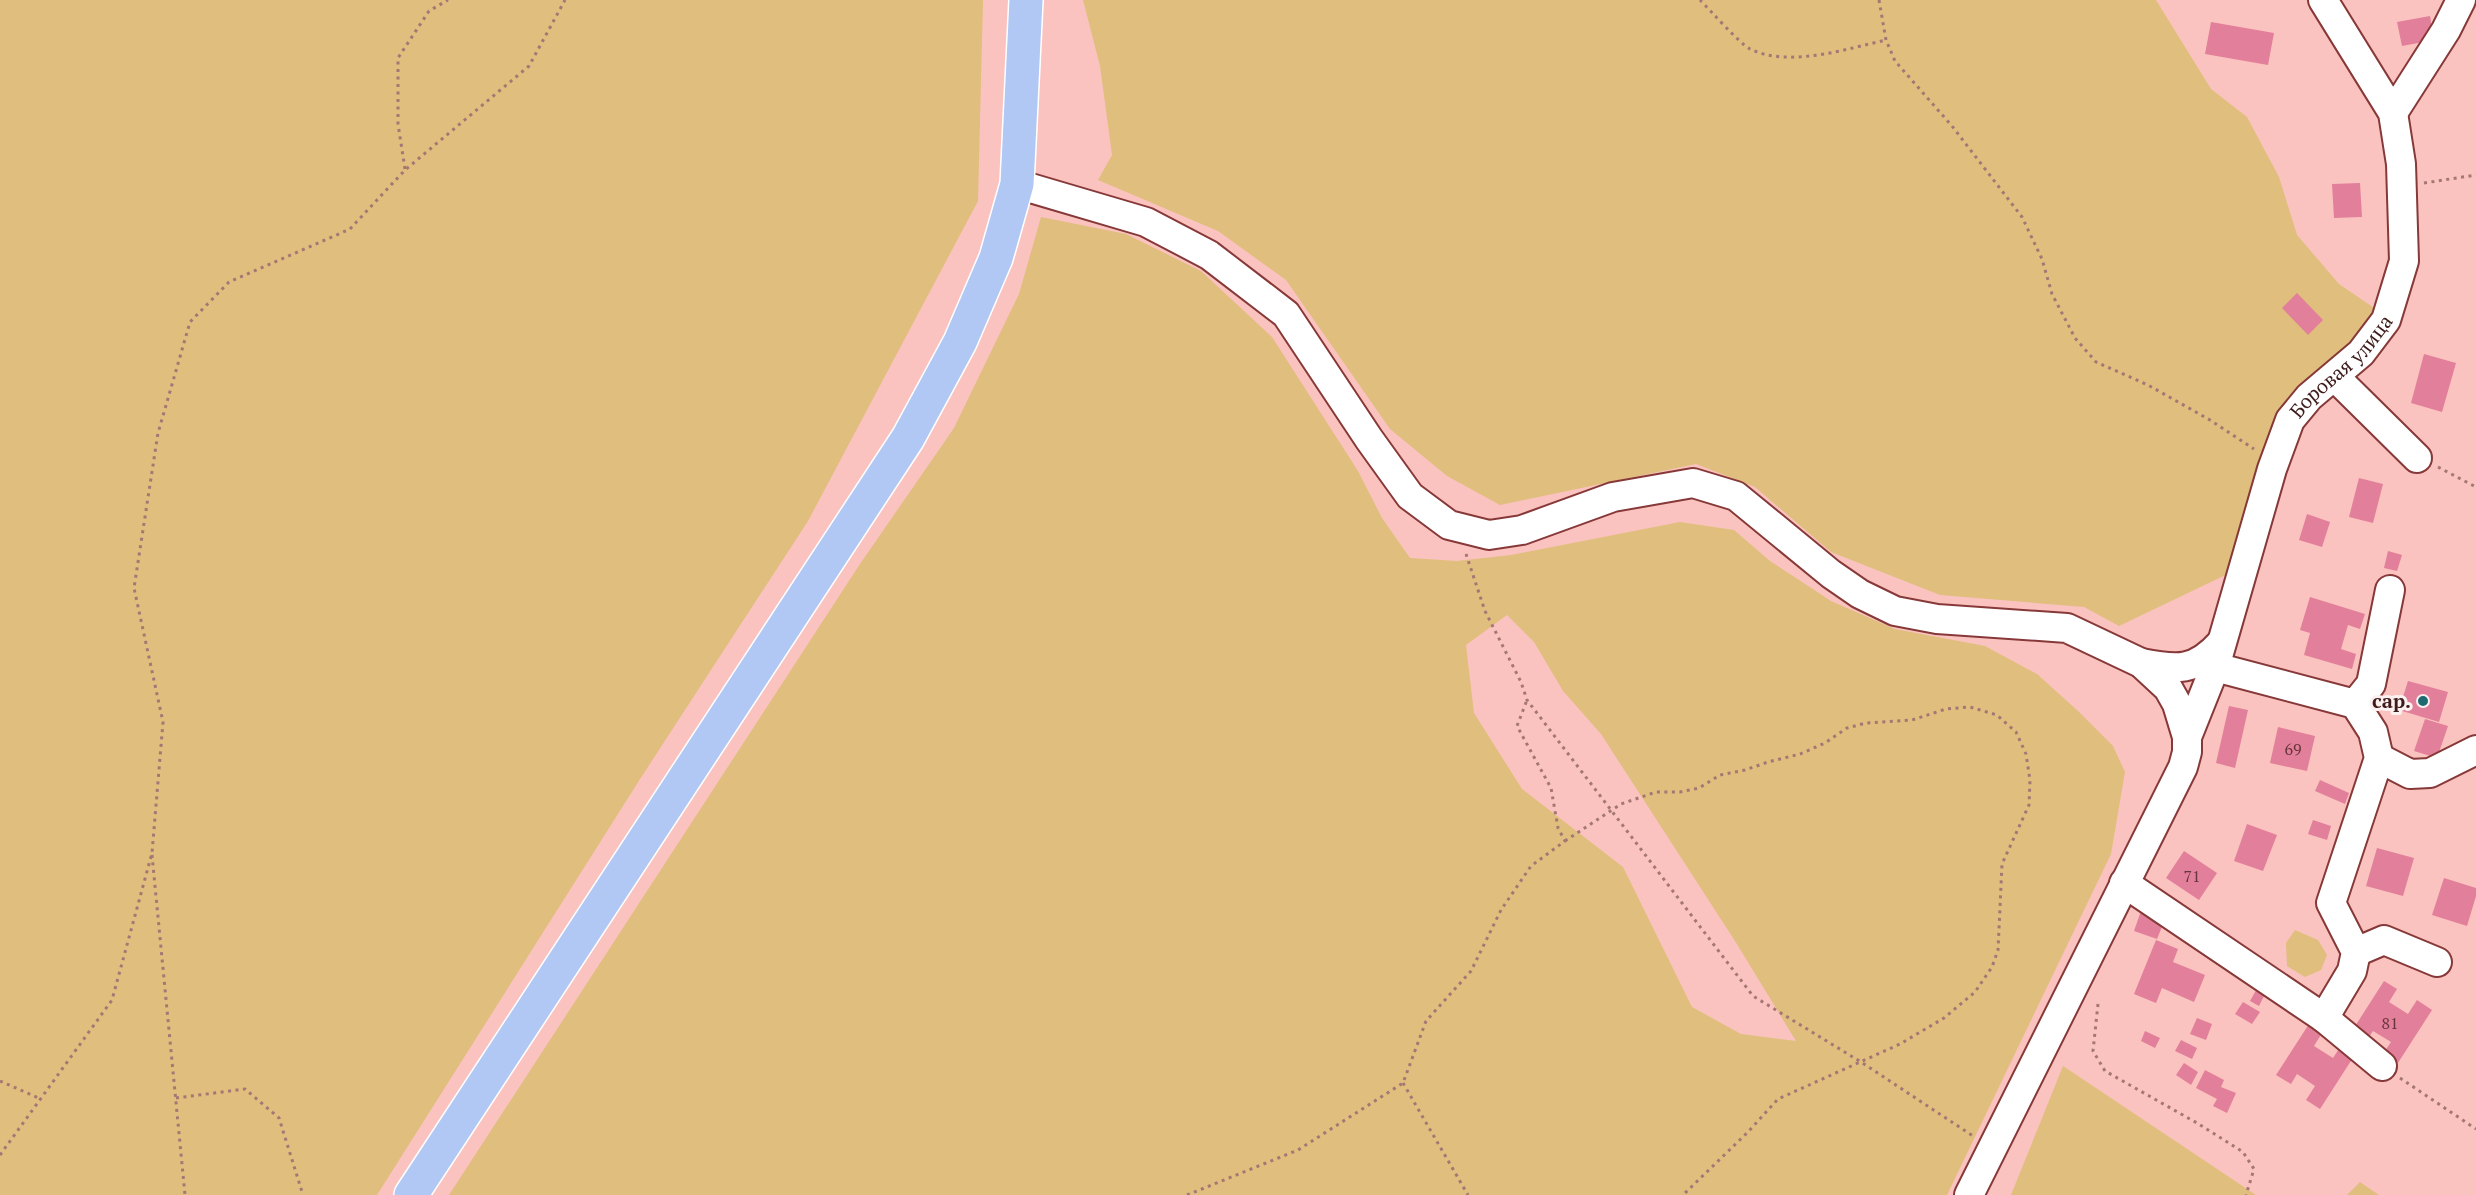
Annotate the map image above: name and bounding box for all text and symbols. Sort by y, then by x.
street label: Боровая улица [2283,309,2398,424]
place label: сар. [2372,687,2411,714]
marker: сар. [2416,694,2430,708]
house number: 69 [2284,738,2302,760]
house number: 71 [2183,865,2201,887]
house number: 81 [2381,1012,2399,1034]

